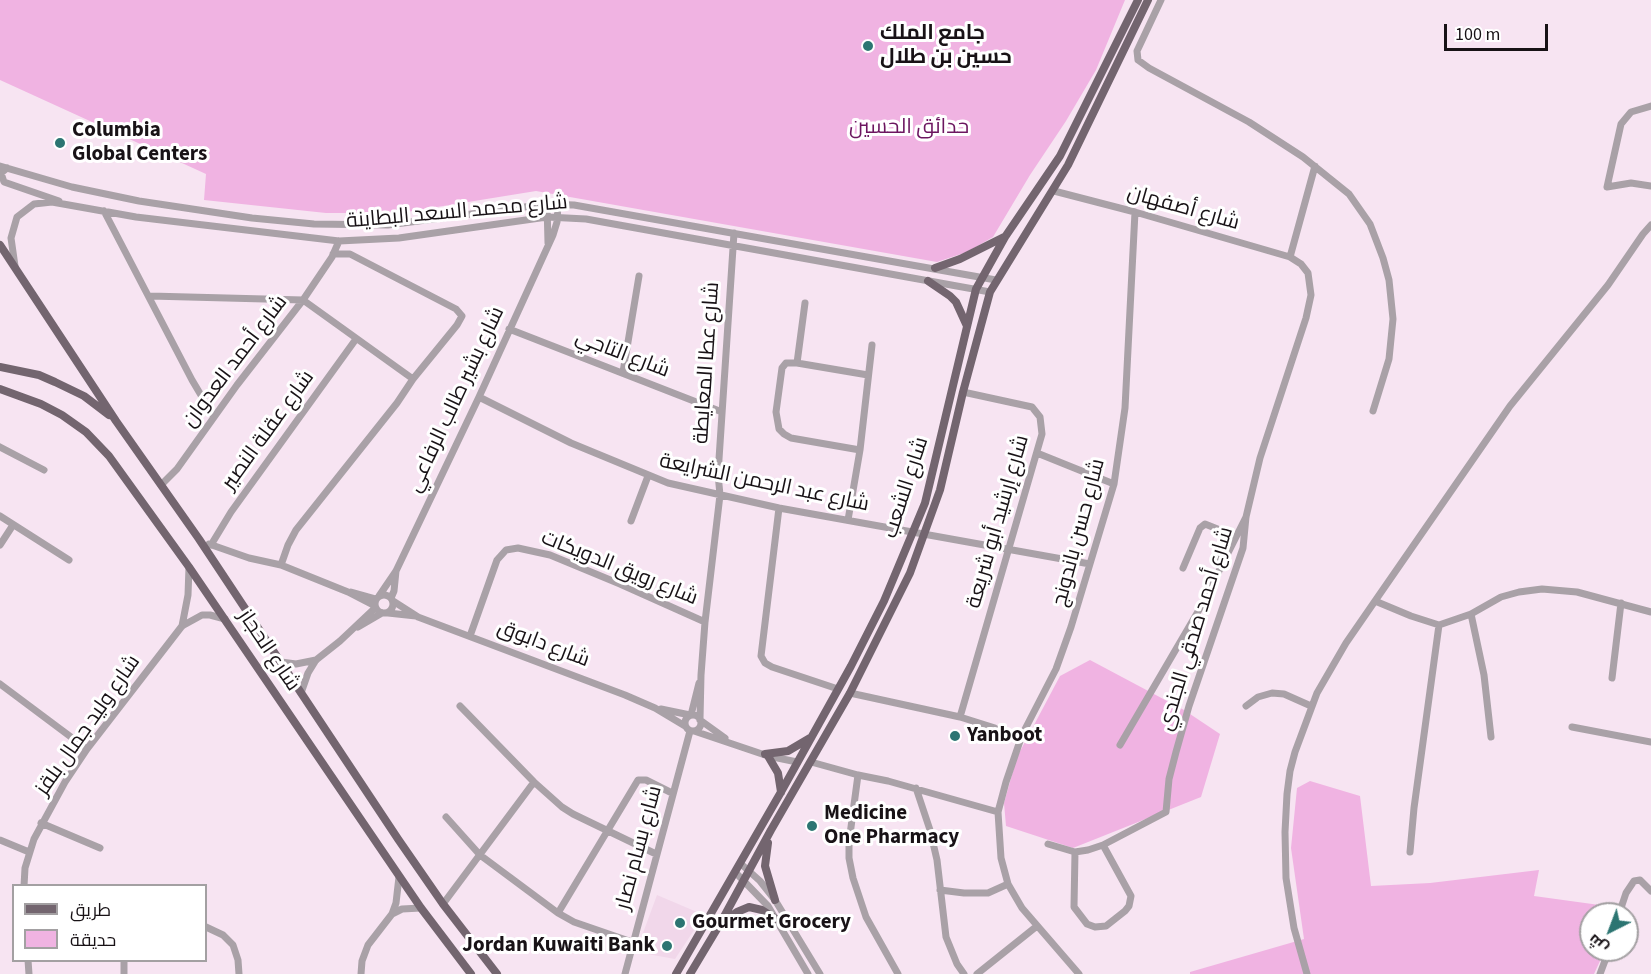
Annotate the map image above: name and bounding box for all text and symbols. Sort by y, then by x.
scale bar [1447,12,1550,50]
place label: جامع الملك حسين بن طلال [880,21,1012,71]
text: 100 m [1455,22,1500,47]
marker: جامع الملك حسين بن طلال [861,39,875,53]
park label: حدائق الحسين [849,115,969,141]
place label: Columbia Global Centers [72,118,207,168]
marker: Columbia Global Centers [53,136,67,150]
street label: شارع أصفهان [1124,181,1242,237]
street label: شارع محمد السعد البطاينة [345,191,569,235]
street label: شارع عطا المعايطة [690,281,726,445]
street label: شارع أحمد العدوان [178,291,294,433]
street label: شارع بشير طالب الرفاعي [403,303,511,497]
street label: شارع التاجي [571,326,673,384]
street label: شارع عقلة النصير [217,366,321,496]
street label: شارع إرشيد أبو شريعة [962,433,1036,611]
street label: شارع الشعب [879,434,935,542]
street label: شارع عبد الرحمن الشرايعة [657,449,871,519]
street label: شارع حسن باندونج [1048,456,1112,610]
street label: شارع أحمد صدقي الجندي [1154,524,1240,734]
street label: شارع رويق الدويكات [537,526,701,612]
street label: شارع الحجاز [231,605,305,697]
street label: شارع دابوق [493,616,593,674]
street label: شارع وليد جمال بلقز [31,651,147,801]
place label: Yanboot [967,723,1042,749]
marker: Yanboot [948,729,962,743]
street label: شارع بسام نصار [611,783,669,913]
place label: Medicine One Pharmacy [824,801,959,851]
marker: Medicine One Pharmacy [805,819,819,833]
legend [12,884,207,962]
text: طريق [70,898,111,923]
north arrow [1579,902,1639,962]
place label: Gourmet Grocery [692,910,851,936]
marker: Gourmet Grocery [673,916,687,930]
text: حديقة [70,928,116,953]
text: ش [1583,929,1613,959]
place label: Jordan Kuwaiti Bank [462,933,655,959]
marker: Jordan Kuwaiti Bank [660,939,674,953]

